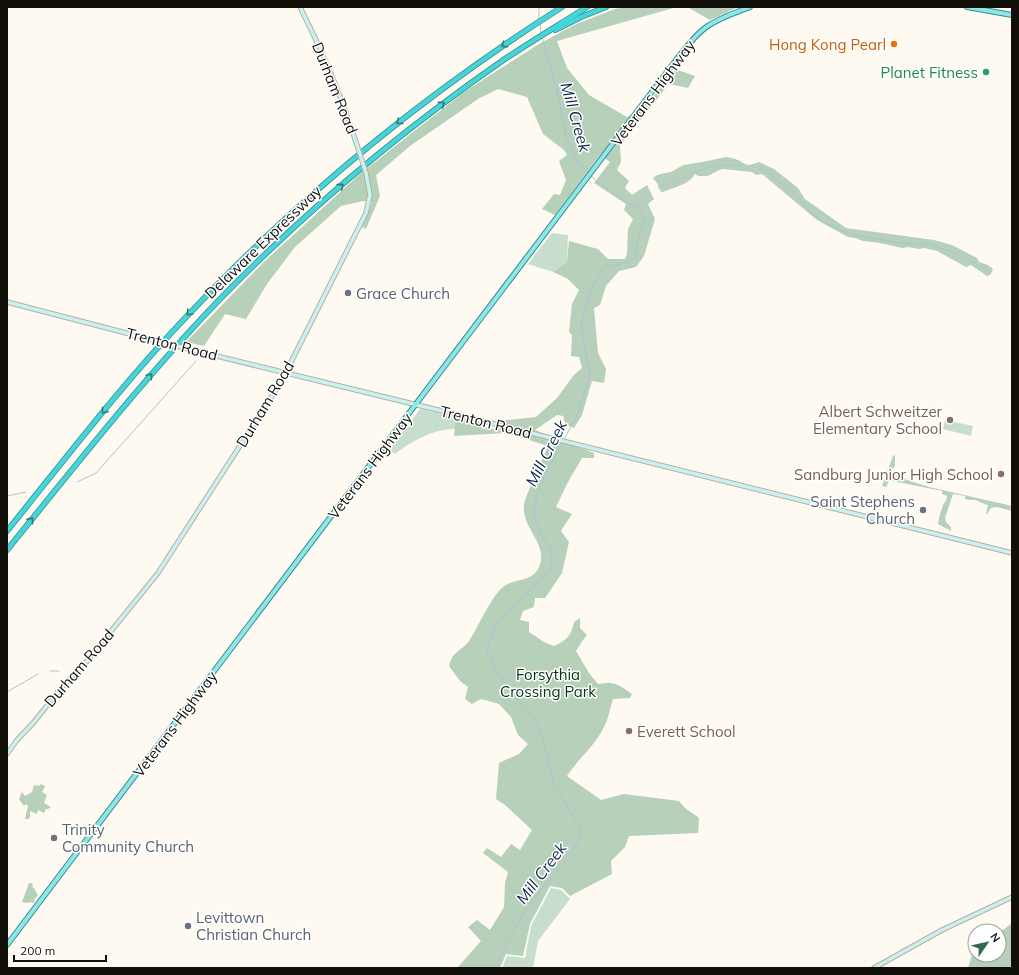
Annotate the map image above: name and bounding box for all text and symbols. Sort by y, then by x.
place label: Hong Kong Pearl [769,35,886,54]
street label: Veterans Highway [607,36,699,150]
street label: Durham Road [308,39,362,137]
marker: Hong Kong Pearl [889,39,899,49]
one-way arrow [501,40,508,48]
place label: Planet Fitness [880,63,978,82]
marker: Planet Fitness [981,67,991,77]
water label: Mill Creek [557,80,596,155]
one-way arrow [438,102,445,109]
one-way arrow [396,117,403,124]
street label: Delaware Expressway [201,181,325,303]
one-way arrow [336,183,343,190]
place label: Grace Church [356,284,450,303]
marker: Grace Church [343,288,353,298]
one-way arrow [187,308,194,316]
street label: Trenton Road [124,323,220,365]
street label: Durham Road [232,358,298,450]
one-way arrow [145,373,152,381]
street label: Trenton Road [438,401,534,443]
place label: Albert Schweitzer Elementary School [813,402,943,438]
one-way arrow [101,407,108,414]
street label: Veterans Highway [324,409,416,523]
marker: Albert Schweitzer Elementary School [945,415,955,425]
water label: Mill Creek [521,416,572,489]
place label: Sandburg Junior High School [794,465,993,484]
marker: Sandburg Junior High School [996,469,1006,479]
place label: Saint Stephens Church [810,492,915,528]
marker: Saint Stephens Church [918,505,928,515]
one-way arrow [27,517,34,524]
street label: Durham Road [40,625,118,711]
park label: Forsythia Crossing Park [500,665,596,701]
street label: Veterans Highway [129,667,221,781]
place label: Everett School [637,722,736,741]
marker: Everett School [624,726,634,736]
place label: Trinity Community Church [62,820,194,856]
marker: Trinity Community Church [49,833,59,843]
water label: Mill Creek [511,838,571,908]
place label: Levittown Christian Church [196,908,311,944]
marker: Levittown Christian Church [183,921,193,931]
north arrow [967,923,1007,963]
text: N [987,930,1003,945]
scale bar [14,937,106,963]
text: 200 m [20,943,55,958]

